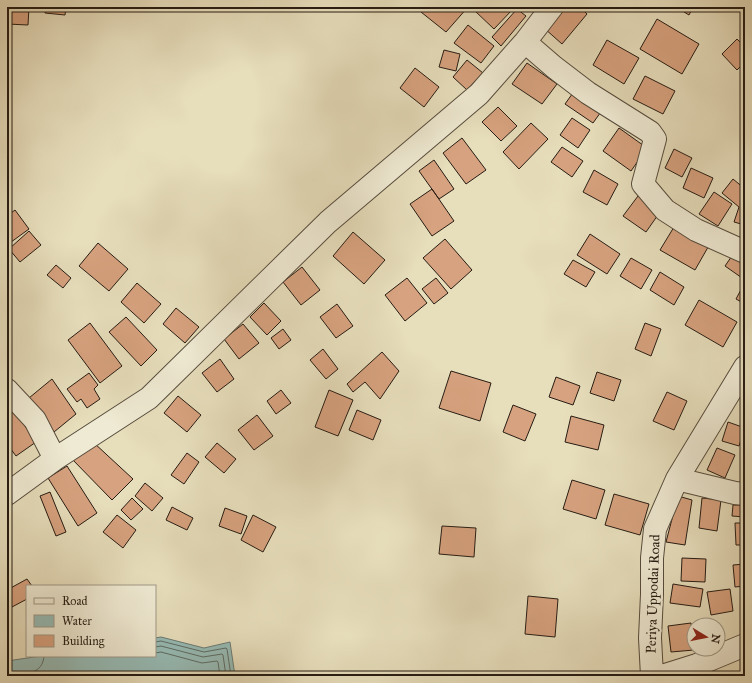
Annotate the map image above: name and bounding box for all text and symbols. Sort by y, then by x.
street label: Periya Uppodai Road [642,534,664,654]
legend [26,585,156,657]
text: Road [62,594,88,608]
text: Water [62,614,92,628]
north arrow [686,617,726,657]
text: N [708,633,723,645]
text: Building [62,634,105,649]

